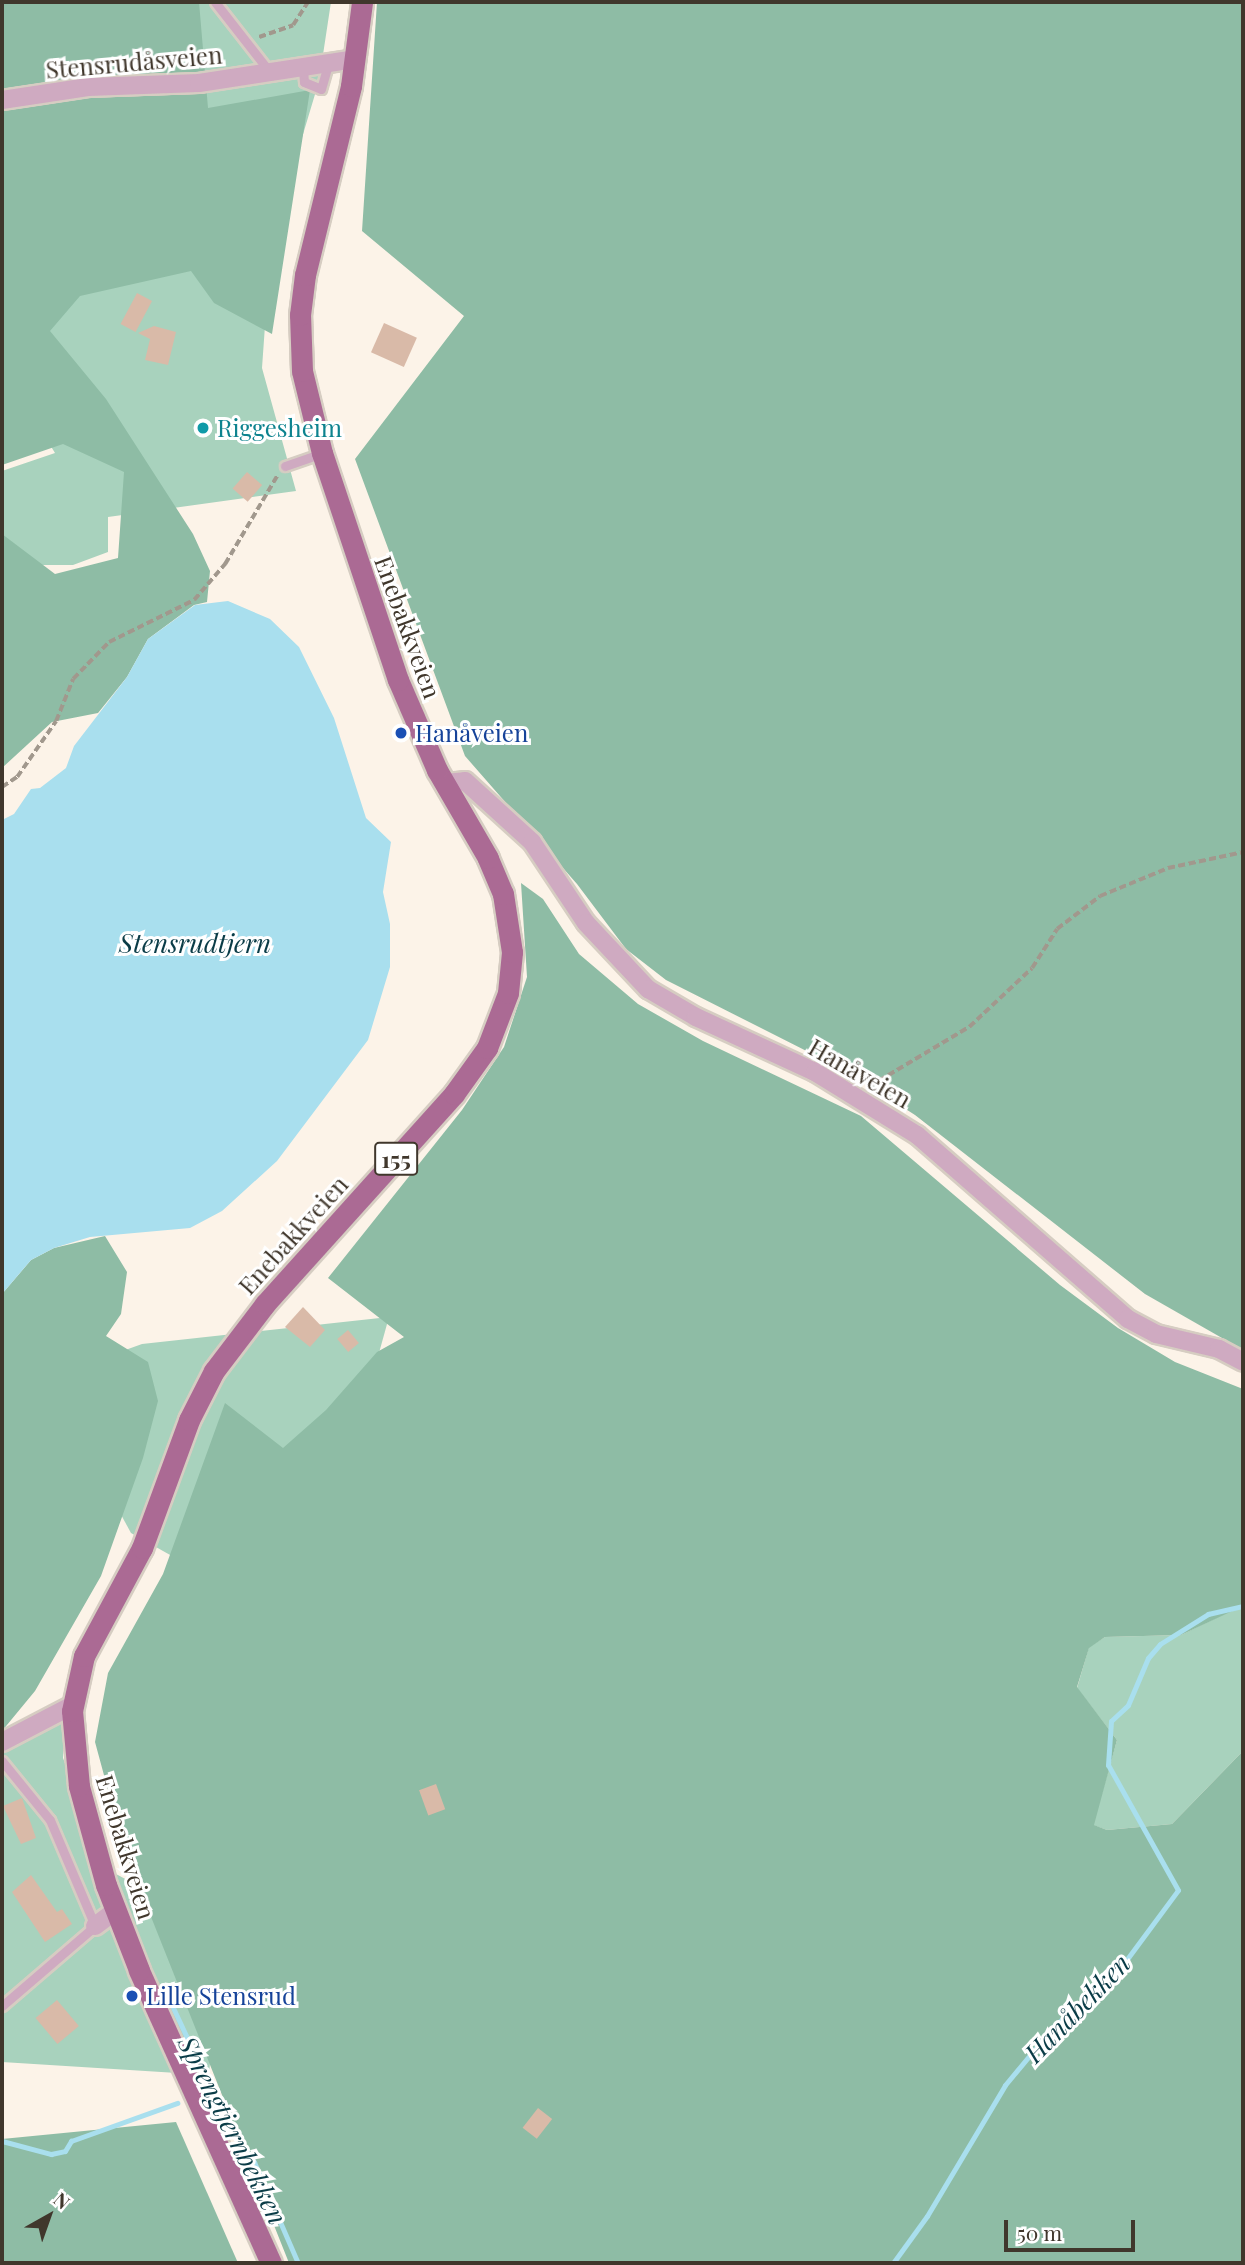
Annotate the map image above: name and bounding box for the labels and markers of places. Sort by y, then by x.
place label: Riggesheim [217,414,342,442]
marker: Riggesheim [195,420,211,436]
place label: Hanåveien [415,719,528,747]
marker: Hanåveien [393,725,409,741]
place label: Lille Stensrud [146,1982,296,2010]
marker: Lille Stensrud [124,1988,140,2004]

